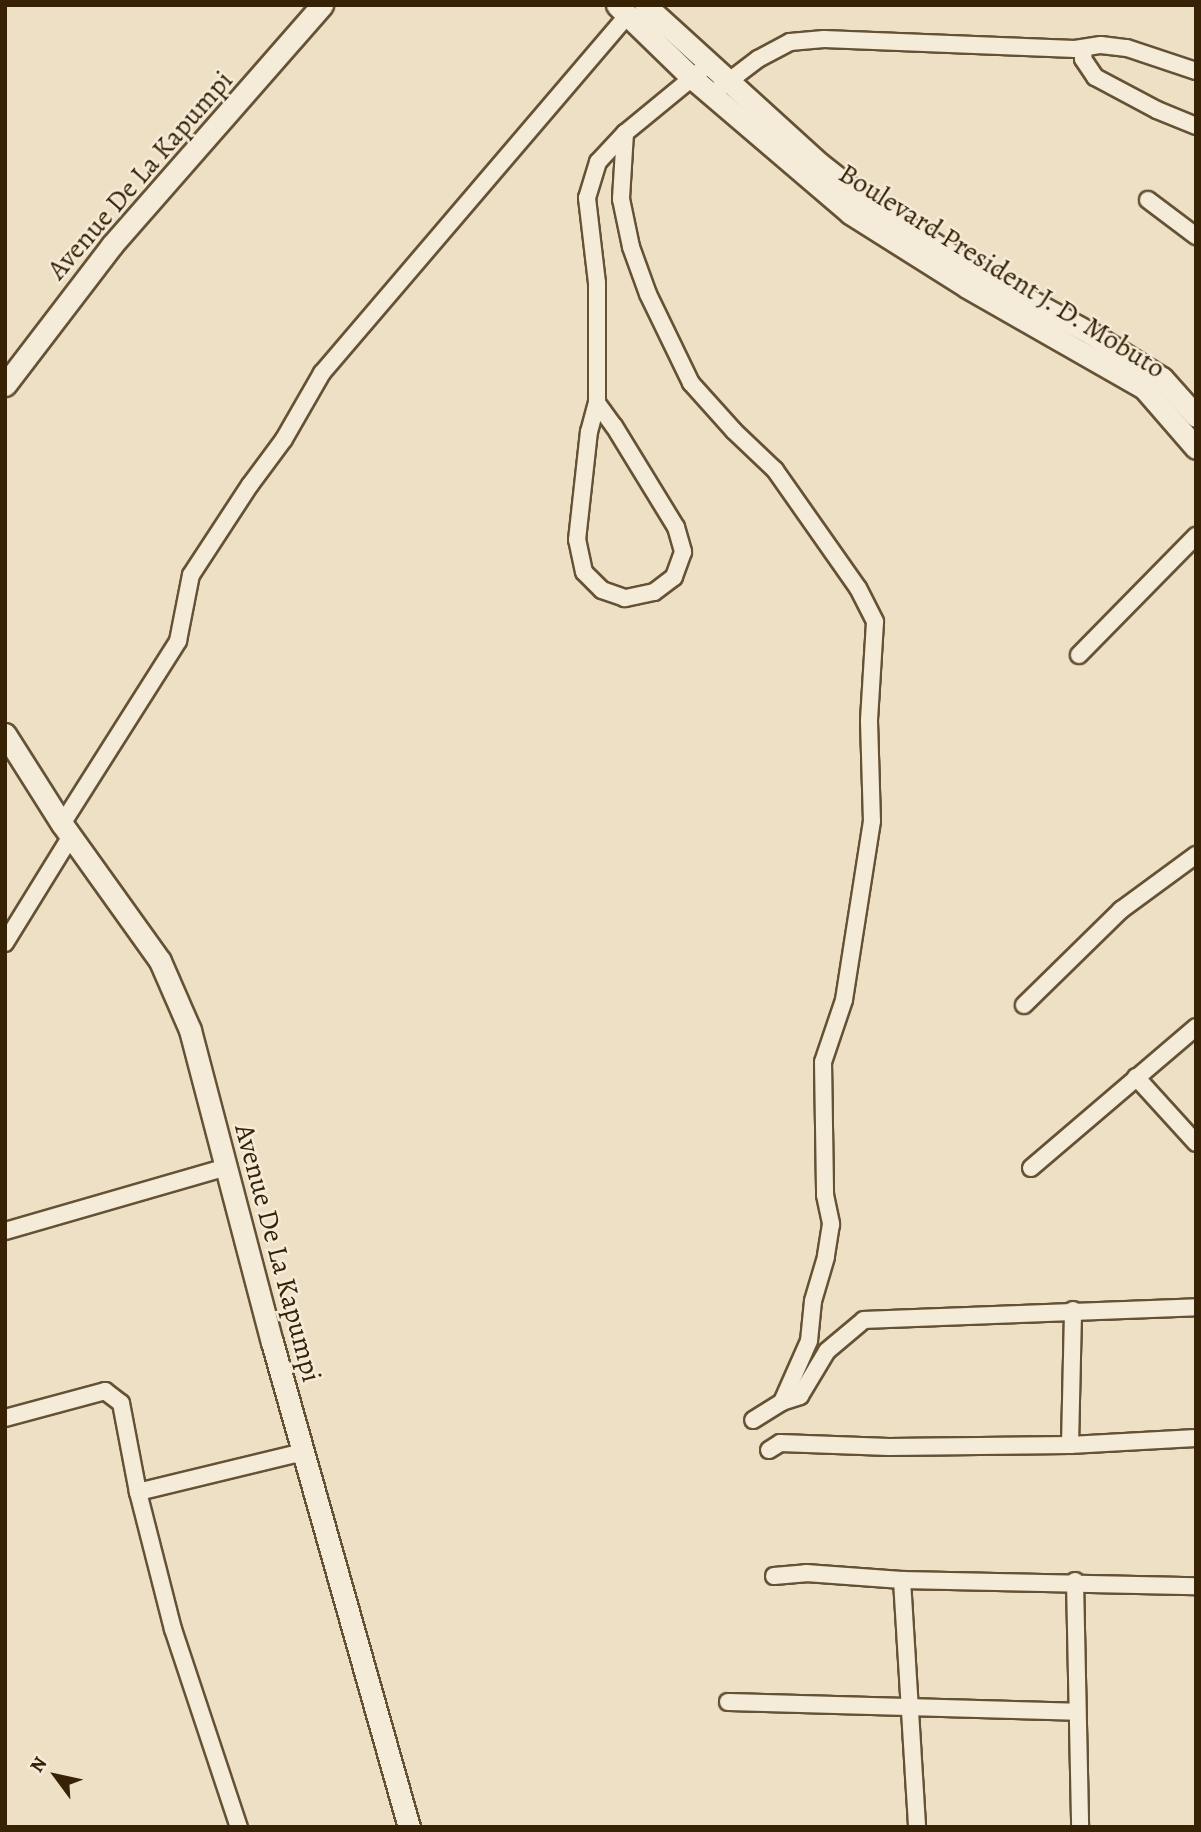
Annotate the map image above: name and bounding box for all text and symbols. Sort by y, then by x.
street label: Avenue De La Kapumpi [40,64,240,286]
street label: Boulevard President J. D. Mobuto [832,156,1172,386]
street label: Avenue De La Kapumpi [227,1120,329,1386]
north arrow [21,1741,91,1811]
text: N [24,1752,53,1777]

